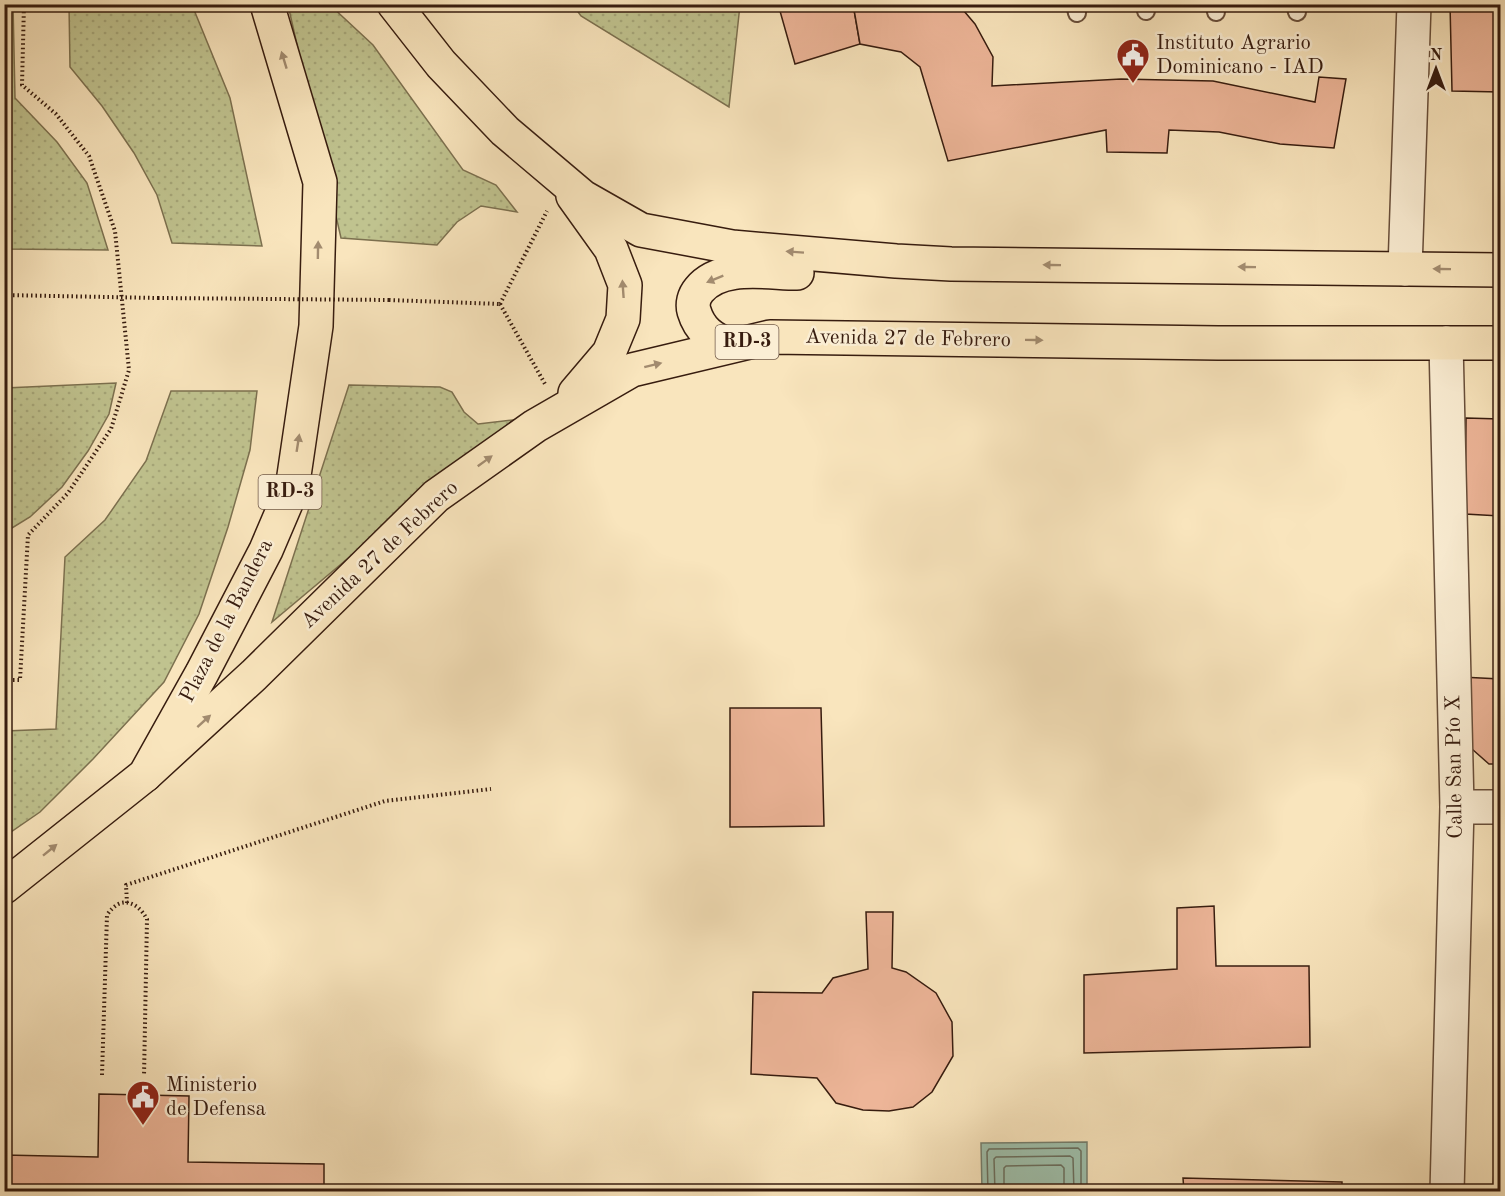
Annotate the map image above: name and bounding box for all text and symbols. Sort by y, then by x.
place label: Instituto Agrario Dominicano - IAD [1156,33,1324,78]
public building icon: Instituto Agrario Dominicano - IAD [1115,37,1151,84]
north arrow [1406,39,1466,99]
text: N [1430,48,1443,64]
one-way arrow [279,51,288,69]
one-way arrow [313,240,323,259]
one-way arrow [785,247,804,256]
one-way arrow [1043,260,1062,270]
one-way arrow [1238,262,1257,272]
one-way arrow [1433,264,1452,274]
one-way arrow [705,274,723,284]
one-way arrow [619,280,628,299]
road number: RD-3 [716,325,778,359]
street label: Avenida 27 de Febrero [805,327,1011,351]
one-way arrow [1025,335,1044,345]
one-way arrow [644,359,663,369]
one-way arrow [293,434,302,453]
one-way arrow [477,455,493,467]
road number: RD-3 [258,475,322,509]
street label: Avenida 27 de Febrero [298,477,462,633]
street label: Plaza de la Bandera [177,536,277,706]
street label: Calle San Pío X [1443,695,1467,839]
one-way arrow [196,715,211,728]
one-way arrow [42,844,58,857]
place label: Ministerio de Defensa [166,1075,266,1120]
public building icon: Ministerio de Defensa [125,1079,161,1126]

